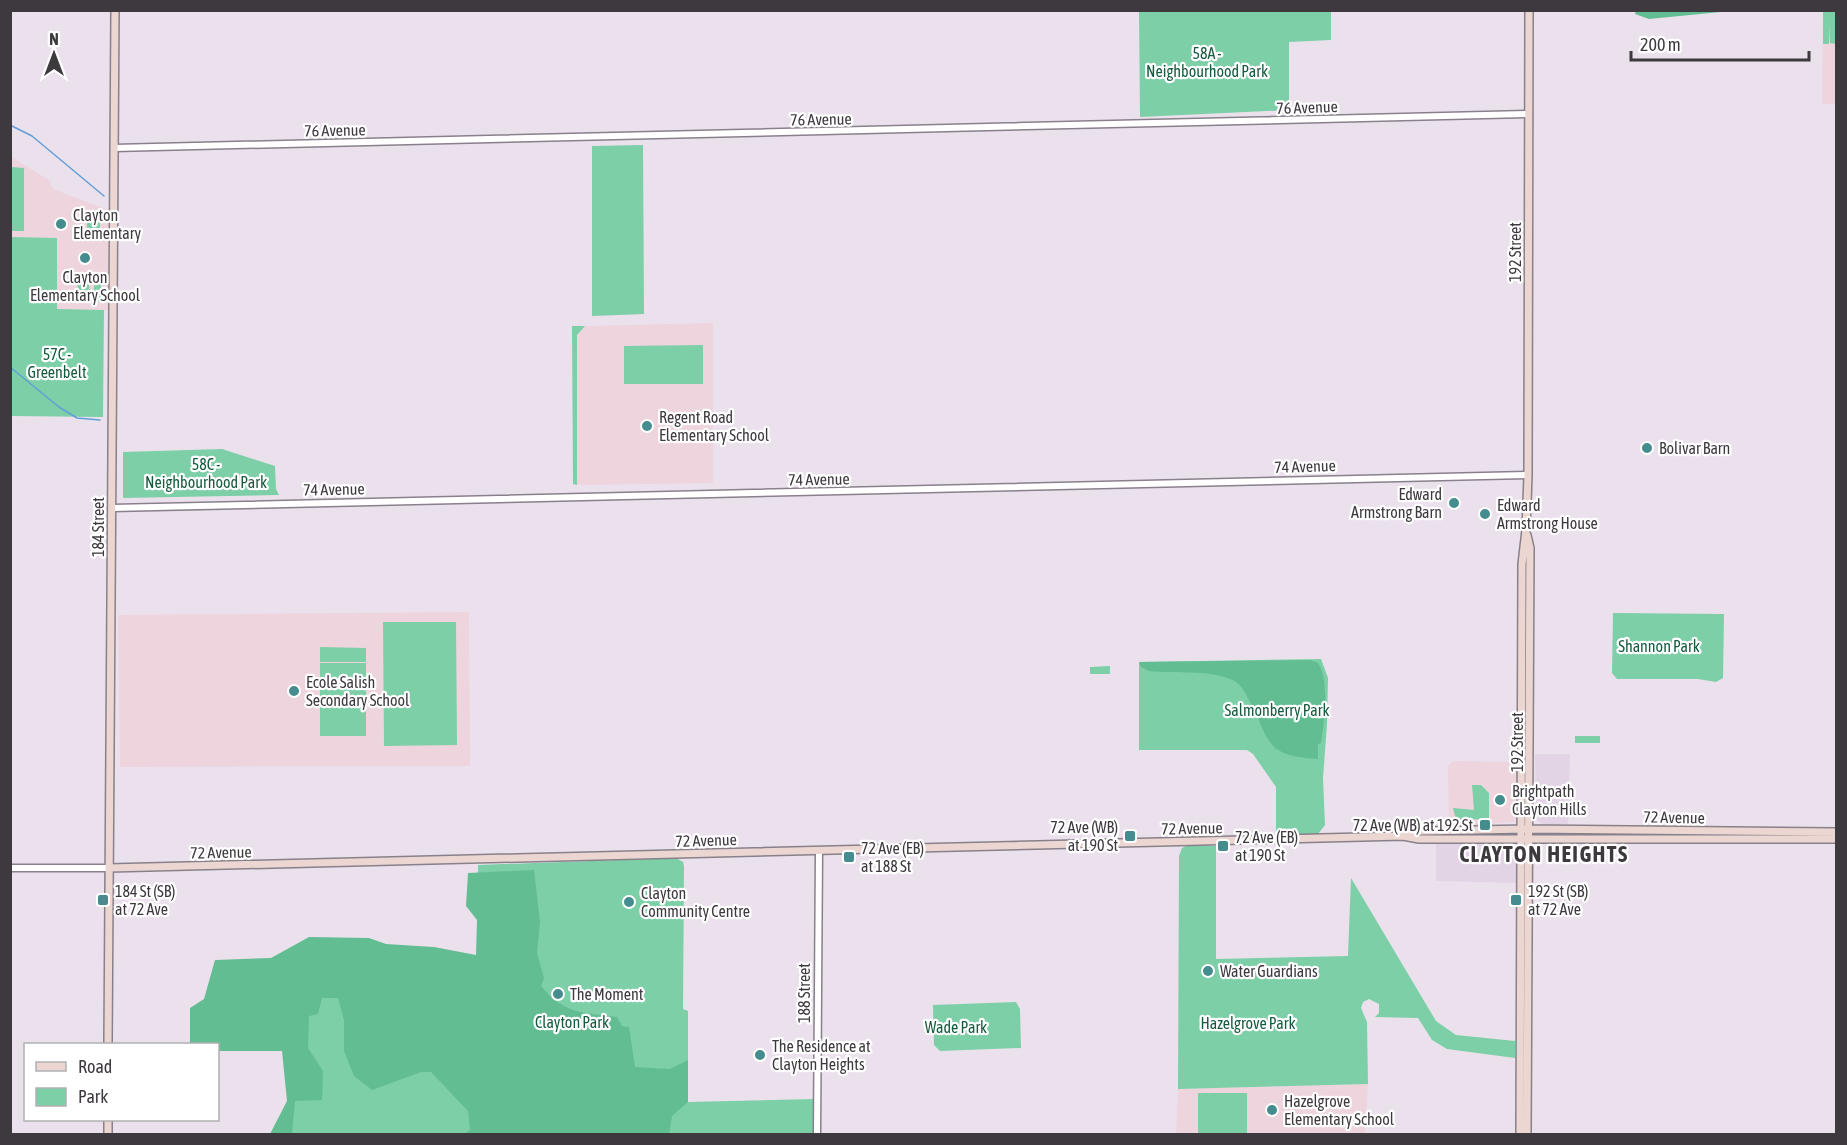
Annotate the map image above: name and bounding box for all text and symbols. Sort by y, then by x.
north arrow [24,24,84,84]
scale bar [1631,24,1810,62]
text: N [49,30,59,48]
text: 200 m [1640,34,1681,55]
park label: 58A - Neighbourhood Park [1146,44,1268,81]
street label: 76 Avenue [1276,97,1338,117]
street label: 76 Avenue [790,109,852,129]
street label: 76 Avenue [304,120,366,140]
place label: Clayton Elementary [73,206,141,243]
marker: Clayton Elementary [54,217,68,231]
street label: 192 Street [1506,222,1524,282]
marker: Clayton Elementary School [78,251,92,265]
place label: Clayton Elementary School [30,268,141,305]
park label: 57C - Greenbelt [27,345,87,381]
place label: Regent Road Elementary School [659,408,770,445]
marker: Regent Road Elementary School [640,419,654,433]
place label: Bolivar Barn [1659,439,1730,457]
marker: Bolivar Barn [1640,441,1654,455]
park label: 58C - Neighbourhood Park [145,455,267,492]
street label: 74 Avenue [1274,456,1336,476]
street label: 74 Avenue [788,469,850,489]
street label: 74 Avenue [303,479,365,499]
place label: Edward Armstrong Barn [1351,485,1442,522]
marker: Edward Armstrong Barn [1447,496,1461,510]
place label: Edward Armstrong House [1497,496,1598,533]
street label: 184 Street [89,497,107,557]
marker: Edward Armstrong House [1478,507,1492,521]
park label: Shannon Park [1618,637,1700,655]
place label: Ecole Salish Secondary School [306,673,410,710]
marker: Ecole Salish Secondary School [287,684,301,698]
park label: Salmonberry Park [1225,701,1330,720]
street label: 192 Street [1508,712,1526,772]
place label: Brightpath Clayton Hills [1512,782,1587,819]
marker: Brightpath Clayton Hills [1493,793,1507,807]
street label: 72 Avenue [1643,807,1705,827]
place label: 72 Ave (WB) at 192 St [1353,816,1473,835]
place label: 72 Ave (WB) at 190 St [1050,818,1118,854]
street label: 72 Avenue [1161,818,1223,838]
marker: 72 Ave (WB) at 192 St [1478,818,1492,832]
place label: 72 Ave (EB) at 190 St [1235,828,1298,864]
marker: 72 Ave (WB) at 190 St [1123,829,1137,843]
street label: 72 Avenue [675,830,737,850]
place label: 72 Ave (EB) at 188 St [861,839,924,875]
marker: 72 Ave (EB) at 190 St [1216,839,1230,853]
district label: CLAYTON HEIGHTS [1459,841,1629,867]
street label: 72 Avenue [190,842,252,862]
marker: 72 Ave (EB) at 188 St [842,850,856,864]
place label: 184 St (SB) at 72 Ave [115,882,175,918]
place label: 192 St (SB) at 72 Ave [1528,882,1588,918]
place label: Clayton Community Centre [641,884,750,921]
marker: 184 St (SB) at 72 Ave [96,893,110,907]
marker: 192 St (SB) at 72 Ave [1509,893,1523,907]
marker: Clayton Community Centre [622,895,636,909]
place label: Water Guardians [1220,962,1318,980]
street label: 188 Street [795,963,813,1023]
marker: Water Guardians [1201,964,1215,978]
place label: The Moment [570,985,644,1003]
marker: The Moment [551,987,565,1001]
park label: Clayton Park [535,1013,609,1032]
park label: Hazelgrove Park [1200,1014,1296,1033]
park label: Wade Park [925,1018,987,1036]
place label: The Residence at Clayton Heights [772,1037,871,1074]
legend [24,1043,219,1121]
marker: The Residence at Clayton Heights [753,1048,767,1062]
text: Road [78,1056,112,1077]
text: Park [78,1086,108,1107]
place label: Hazelgrove Elementary School [1284,1092,1395,1129]
marker: Hazelgrove Elementary School [1265,1103,1279,1117]

